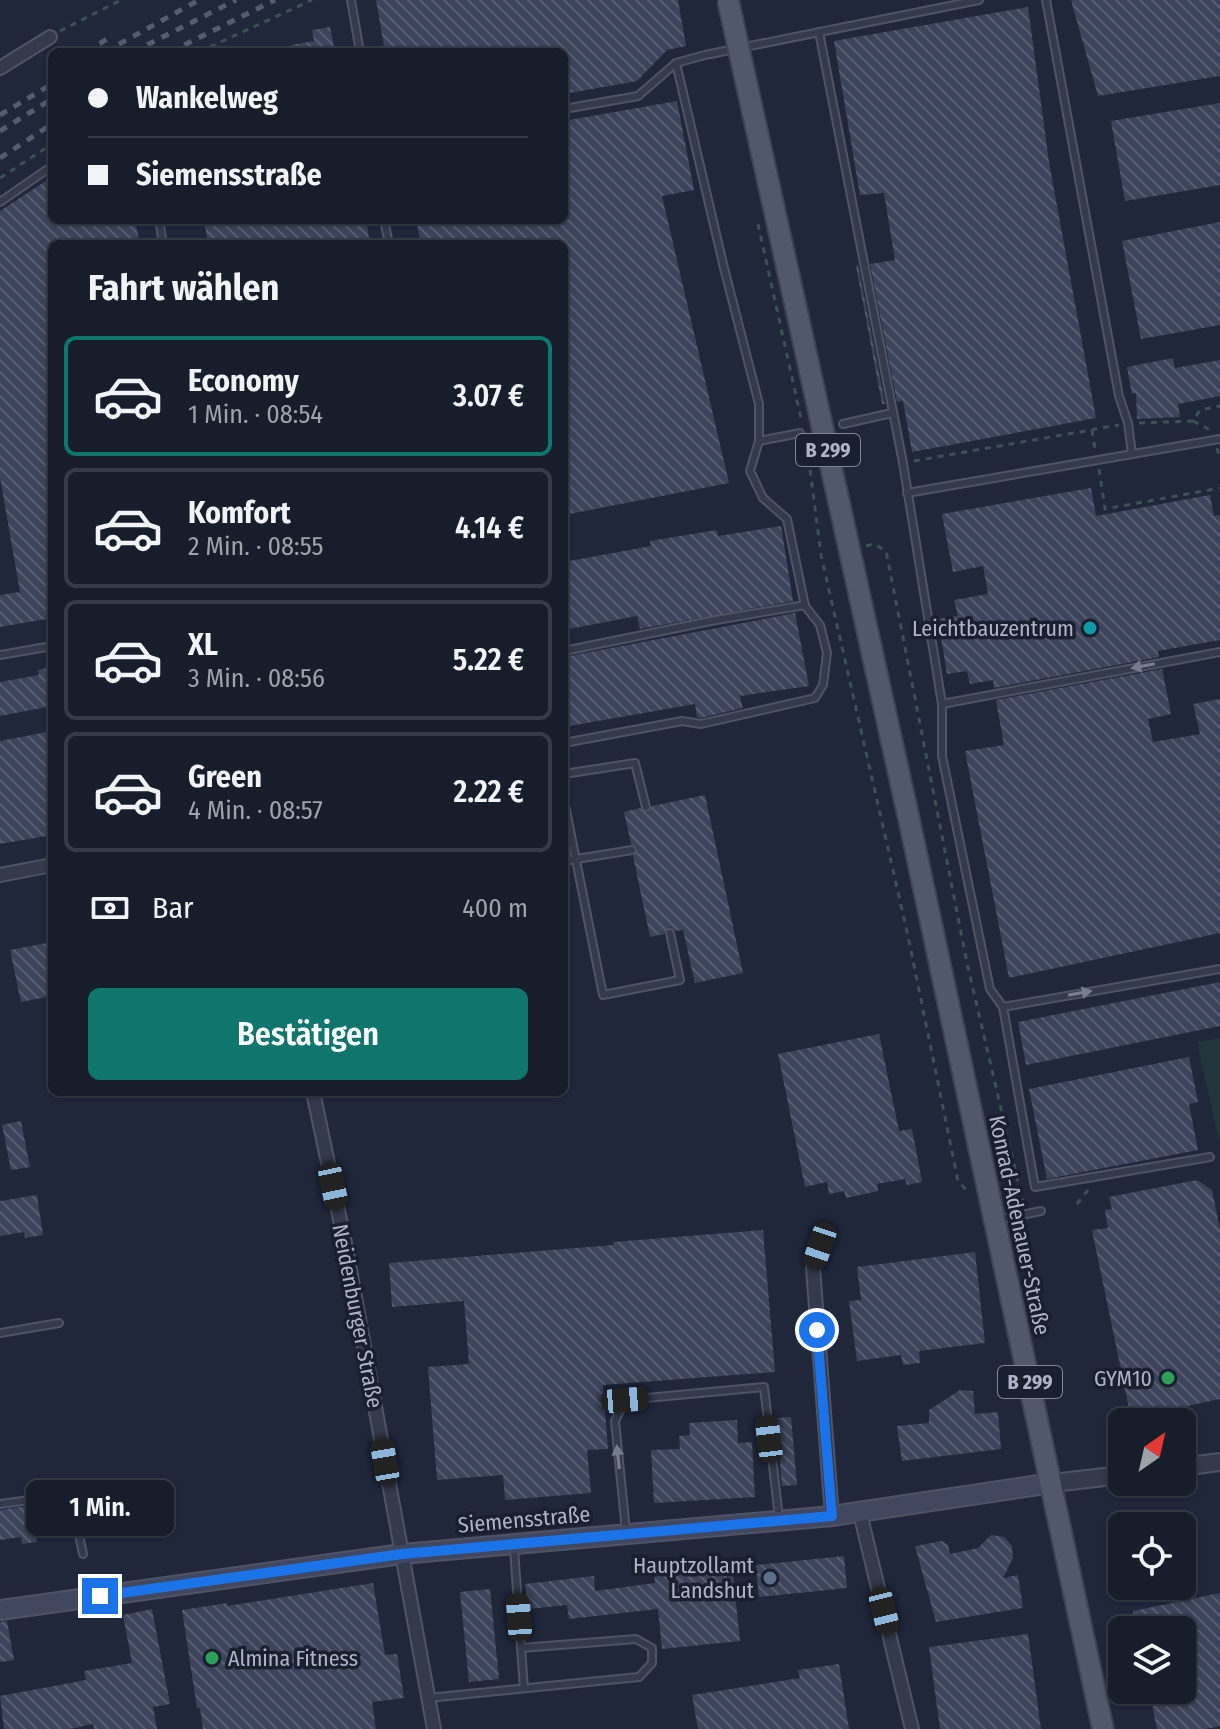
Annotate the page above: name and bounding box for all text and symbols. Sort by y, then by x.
text: Wankelweg [136,80,278,116]
text: Siemensstraße [136,157,322,193]
text: Fahrt wählen [88,266,279,310]
icon: car [92,360,164,432]
text: Economy [188,363,299,399]
text: 3.07 € [453,378,524,414]
text: 1 Min. · 08:54 [188,399,323,430]
road number: B 299 [796,434,860,466]
icon: car [92,492,164,564]
text: Komfort [188,495,291,531]
text: 4.14 € [455,510,524,546]
text: 2 Min. · 08:55 [188,531,323,562]
place label: Leichtbauzentrum [912,615,1074,642]
marker: Leichtbauzentrum [1081,619,1099,637]
icon: car [92,624,164,696]
text: XL [188,627,218,663]
text: 5.22 € [453,642,524,678]
one-way arrow [1131,661,1156,673]
text: 3 Min. · 08:56 [188,663,325,694]
icon: car [92,756,164,828]
text: Green [188,759,262,795]
text: 2.22 € [453,774,524,810]
text: 4 Min. · 08:57 [188,795,323,826]
icon: cash [88,886,132,930]
text: Bar [152,890,194,926]
text: 400 m [462,893,528,924]
one-way arrow [1068,986,1093,999]
button: Bestätigen [88,988,528,1080]
street label: Konrad-Adenauer-Straße [983,1113,1056,1337]
car [316,1160,350,1212]
car [801,1219,839,1273]
street label: Neidenburger Straße [326,1222,389,1410]
route start [799,1312,835,1348]
place label: GYM10 [1094,1365,1152,1392]
road number: B 299 [998,1366,1062,1398]
marker: GYM10 [1159,1369,1177,1387]
car [600,1386,650,1414]
north arrow [1108,1408,1196,1496]
map controls [1108,1408,1196,1704]
car [754,1414,784,1464]
car [369,1436,401,1488]
one-way arrow [612,1444,625,1469]
callout: 1 Min. [26,1480,174,1536]
text: 1 Min. [69,1492,131,1523]
street label: Siemensstraße [457,1500,591,1539]
button: locate [1108,1512,1196,1600]
place label: Hauptzollamt Landshut [633,1552,755,1604]
marker: Hauptzollamt Landshut [761,1569,779,1587]
route end [82,1578,118,1614]
car [867,1585,901,1637]
car [505,1592,533,1642]
button: layers [1108,1616,1196,1704]
place label: Almina Fitness [228,1645,358,1672]
marker: Almina Fitness [203,1649,221,1667]

